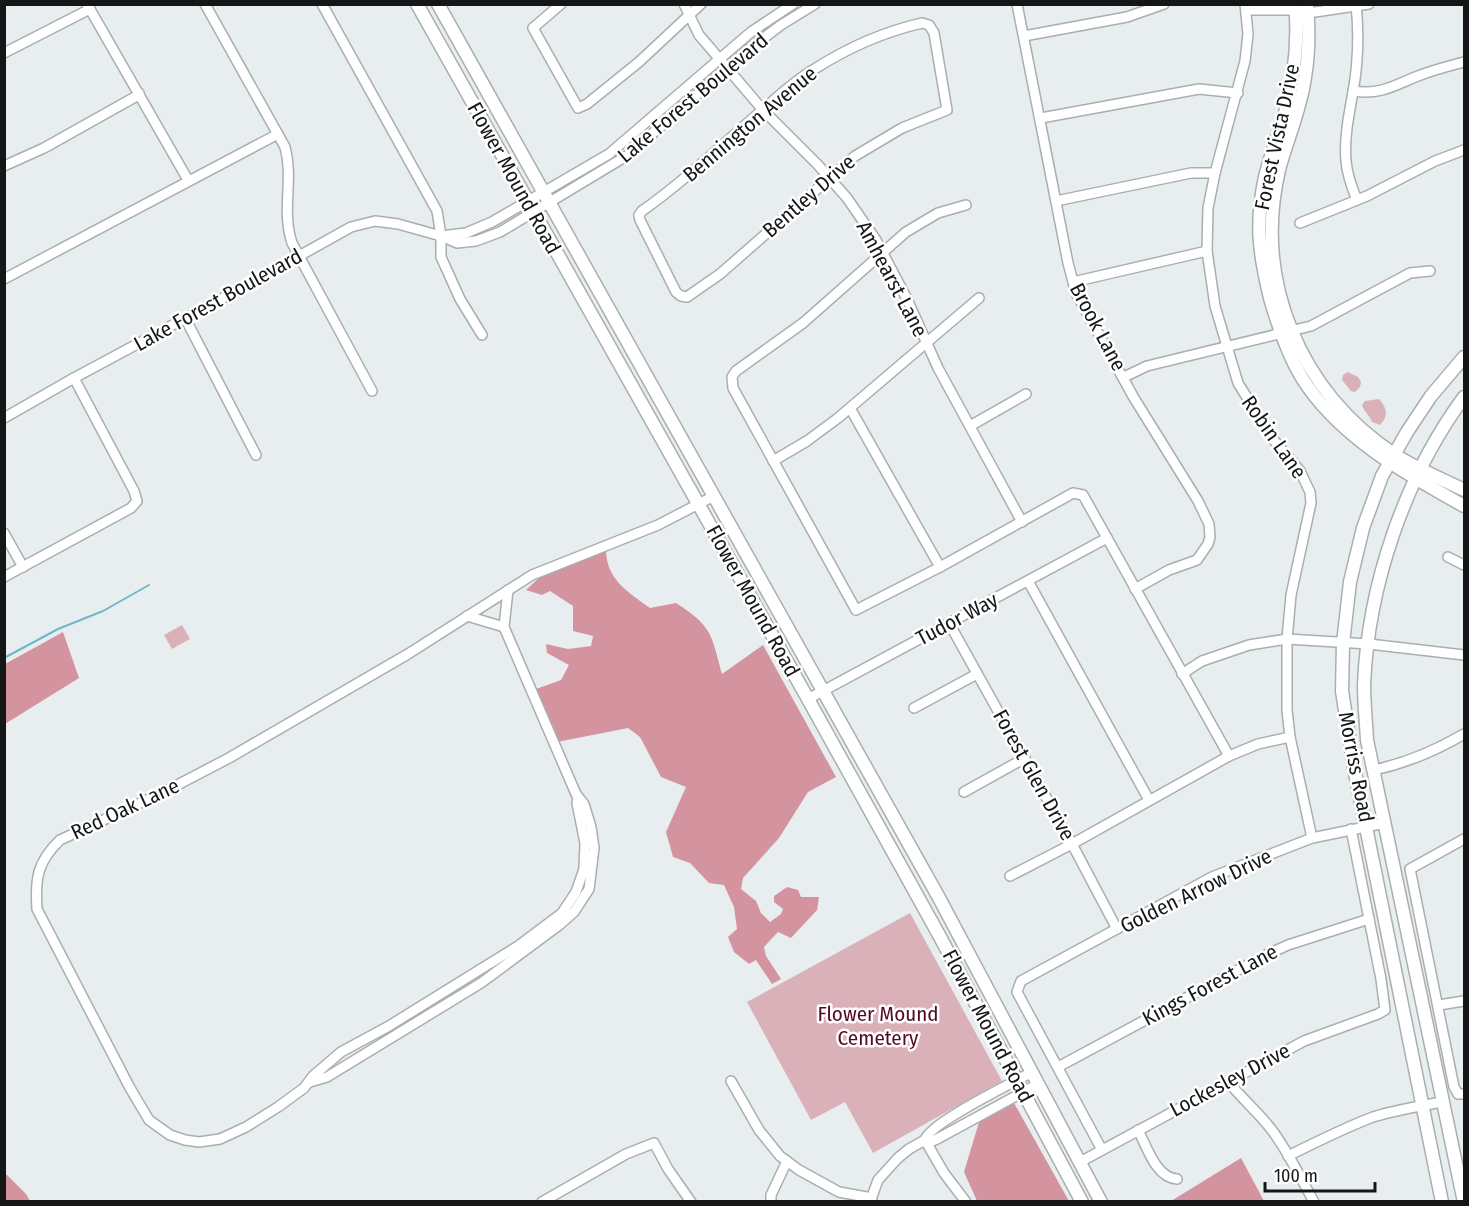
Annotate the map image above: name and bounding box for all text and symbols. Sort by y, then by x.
street label: Lake Forest Boulevard [613,28,773,168]
street label: Bennington Avenue [678,60,822,188]
street label: Forest Vista Drive [1249,62,1305,212]
street label: Flower Mound Road [462,98,566,258]
street label: Bentley Drive [757,149,861,243]
street label: Amhearst Lane [851,217,933,341]
street label: Lake Forest Boulevard [129,243,307,357]
street label: Brook Lane [1064,279,1132,375]
street label: Robin Lane [1236,390,1312,484]
street label: Flower Mound Road [701,521,805,681]
street label: Tudor Way [912,586,1003,651]
street label: Forest Glen Drive [987,705,1081,845]
street label: Morriss Road [1333,709,1379,825]
street label: Red Oak Lane [67,773,183,845]
street label: Golden Arrow Drive [1116,843,1276,939]
street label: Kings Forest Lane [1138,938,1282,1032]
street label: Flower Mound Road [937,945,1039,1107]
park label: Flower Mound Cemetery [817,1001,939,1051]
street label: Lockesley Drive [1165,1037,1295,1123]
scale bar [1265,1155,1374,1193]
text: 100 m [1274,1165,1318,1187]

